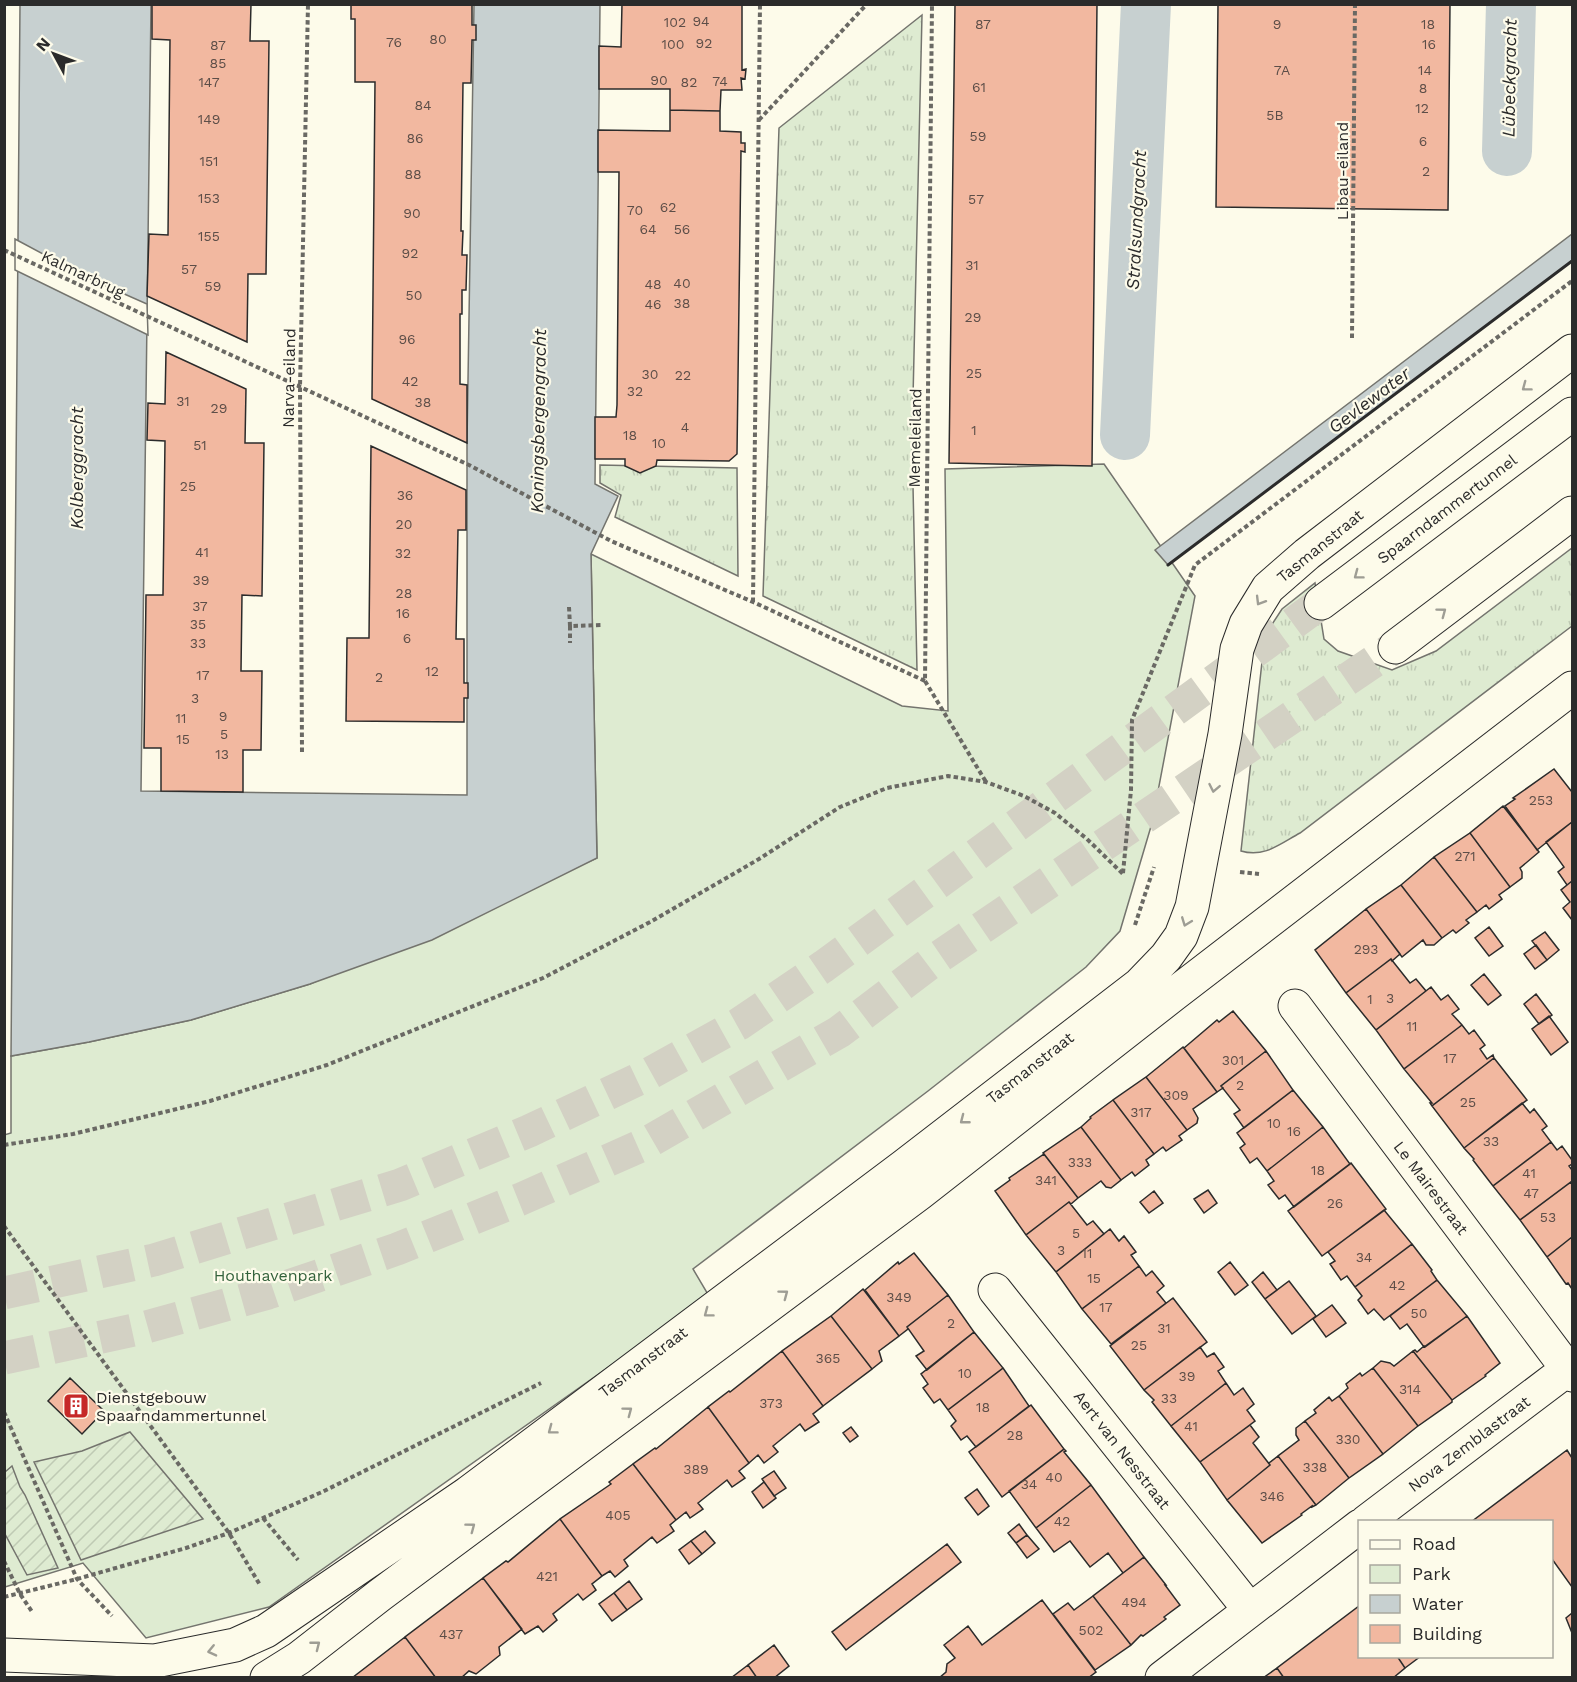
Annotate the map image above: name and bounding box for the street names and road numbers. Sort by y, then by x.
street label: Libau-eiland [1333,122,1352,220]
street label: Kalmarbrug [38,246,128,302]
street label: Narva-eiland [279,328,299,428]
street label: Memeleiland [905,388,925,488]
street label: Spaarndammertunnel [1373,450,1521,568]
street label: Tasmanstraat [1273,505,1367,587]
street label: Tasmanstraat [983,1028,1078,1108]
street label: Le Mairestraat [1390,1137,1473,1239]
street label: Tasmanstraat [595,1322,691,1401]
street label: Aert van Nesstraat [1070,1387,1174,1513]
street label: Nova Zemblastraat [1404,1392,1534,1496]

